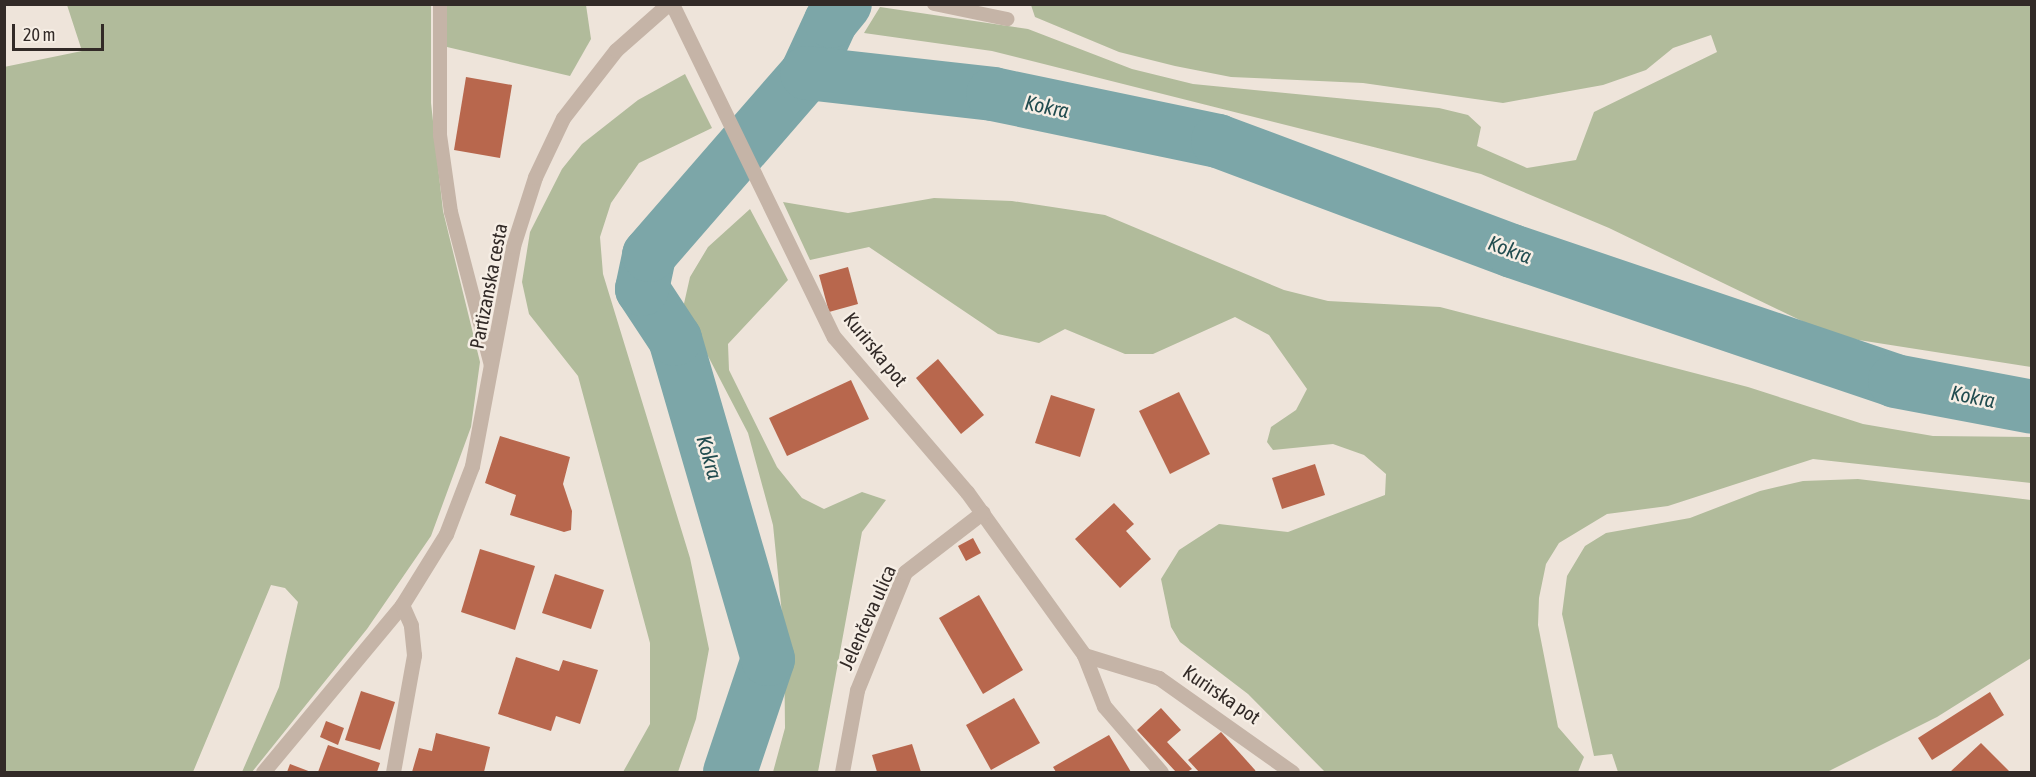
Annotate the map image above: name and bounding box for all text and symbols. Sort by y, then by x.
scale bar [15,12,106,50]
text: 20 m [23,24,55,45]
water label: Kokra [1023,89,1071,123]
street label: Partizanska cesta [464,221,512,351]
water label: Kokra [1485,230,1535,268]
street label: Kurirska pot [839,307,913,391]
water label: Kokra [1949,379,1997,413]
water label: Kokra [692,432,728,482]
street label: Jelenčeva ulica [833,561,901,673]
street label: Kurirska pot [1179,659,1265,729]

